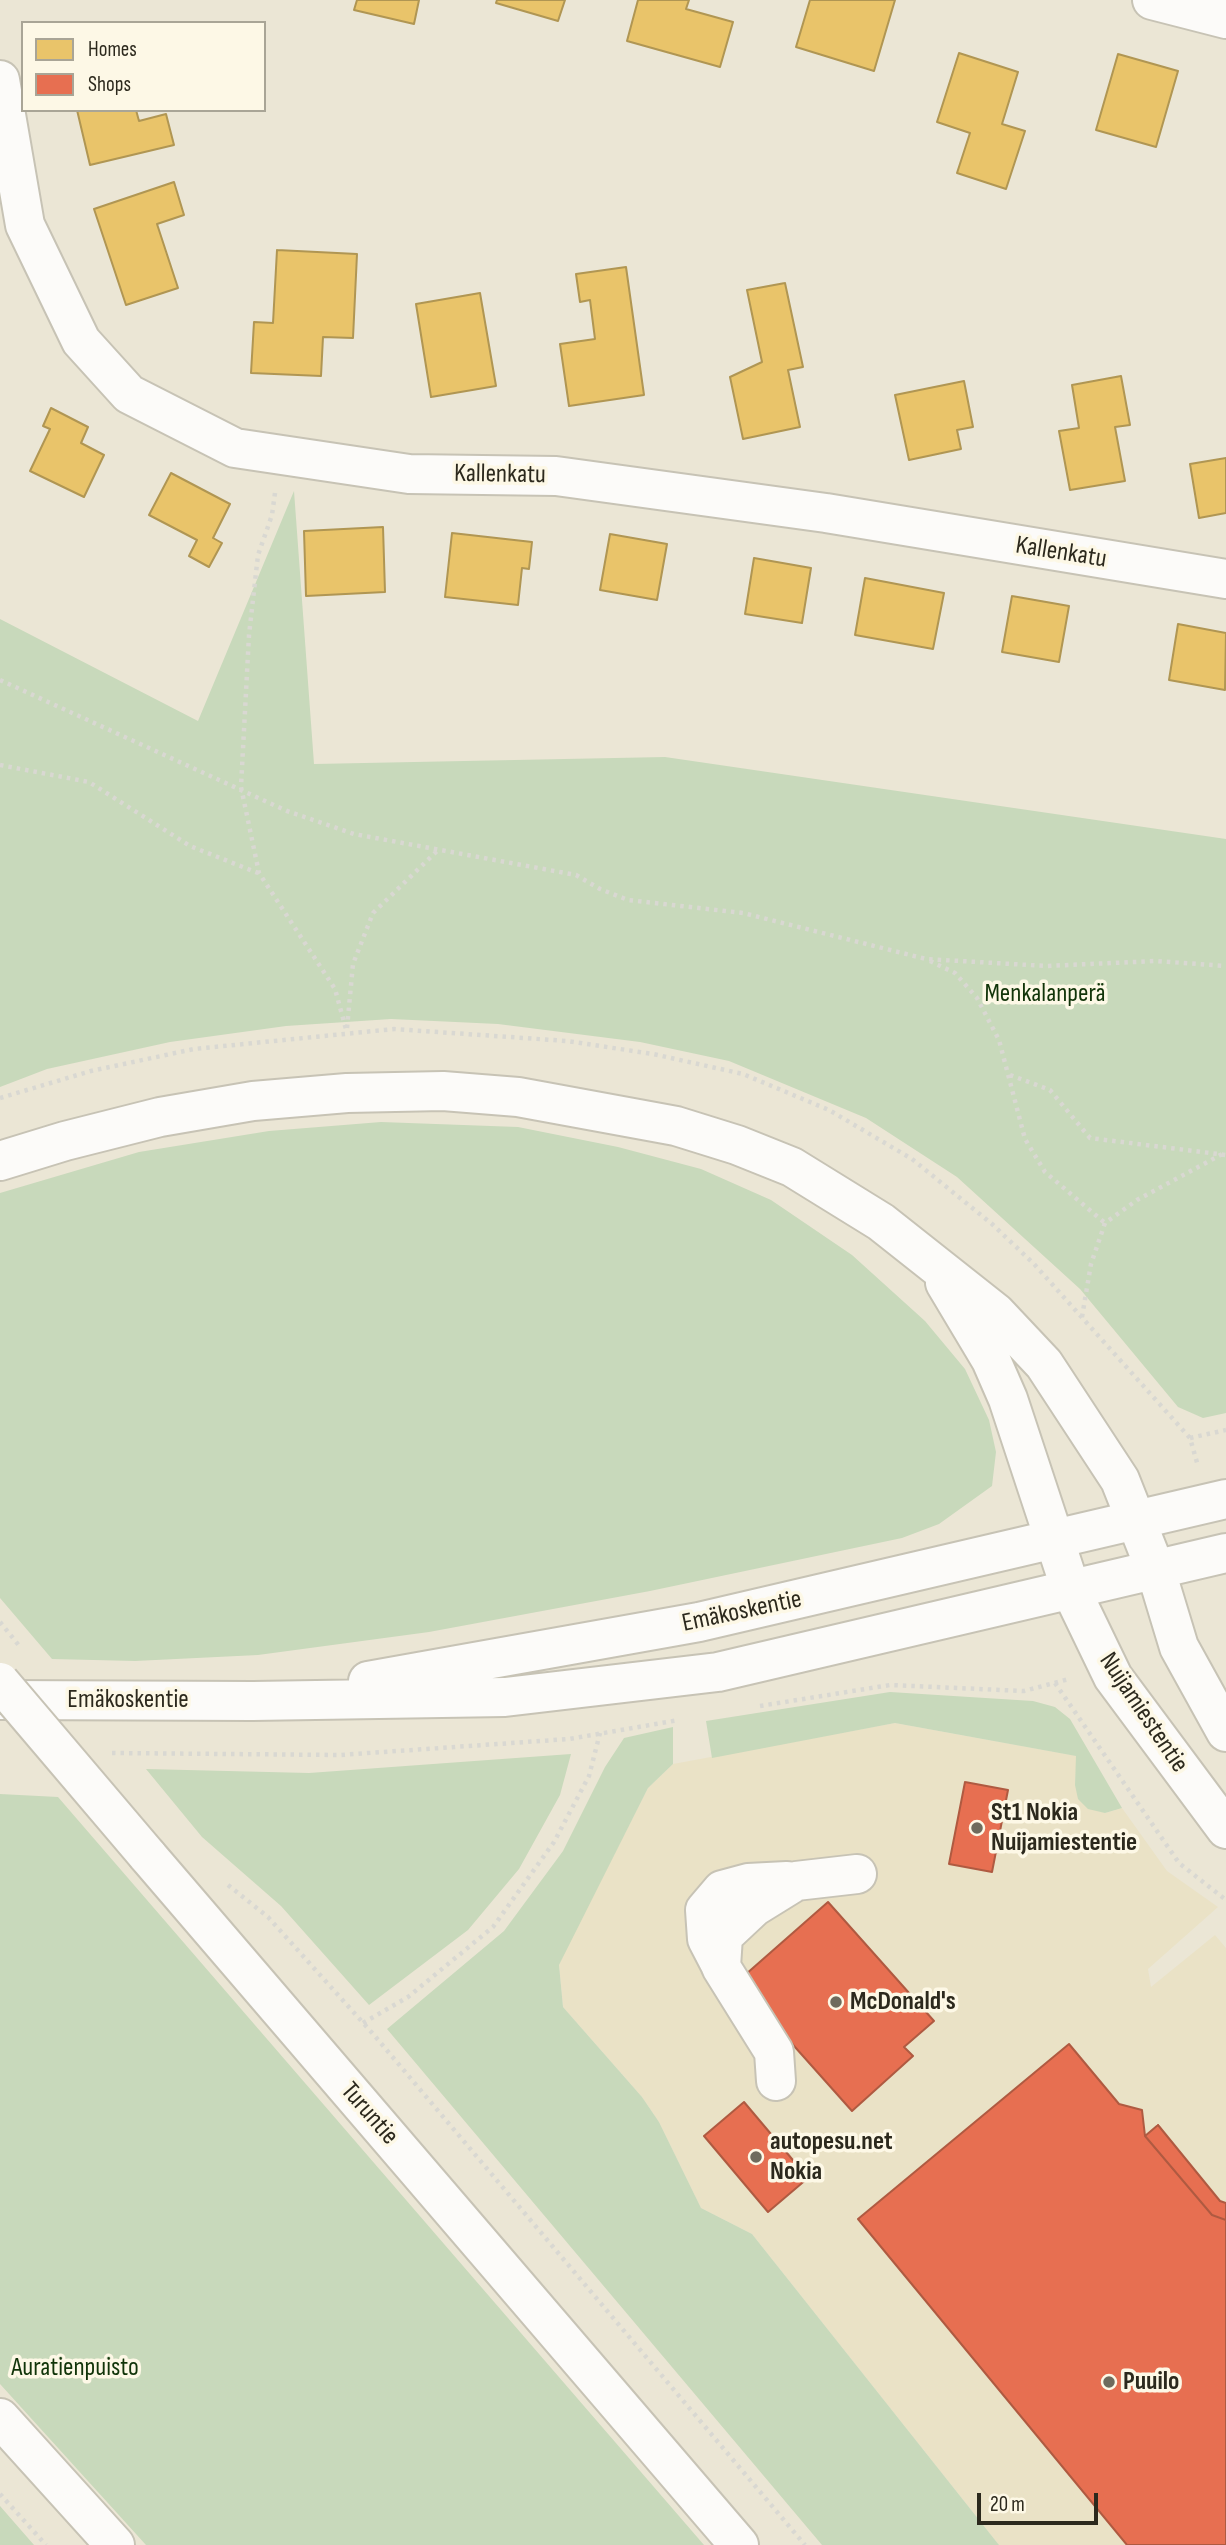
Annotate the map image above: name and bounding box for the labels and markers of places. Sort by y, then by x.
place label: St1 Nokia Nuijamiestentie [991,1797,1137,1858]
marker: St1 Nokia Nuijamiestentie [969,1820,985,1836]
place label: McDonald's [850,1986,956,2018]
marker: McDonald's [828,1994,844,2010]
place label: autopesu.net Nokia [770,2126,893,2188]
marker: autopesu.net Nokia [748,2149,764,2165]
place label: Puuilo [1123,2366,1179,2398]
marker: Puuilo [1101,2374,1117,2390]

